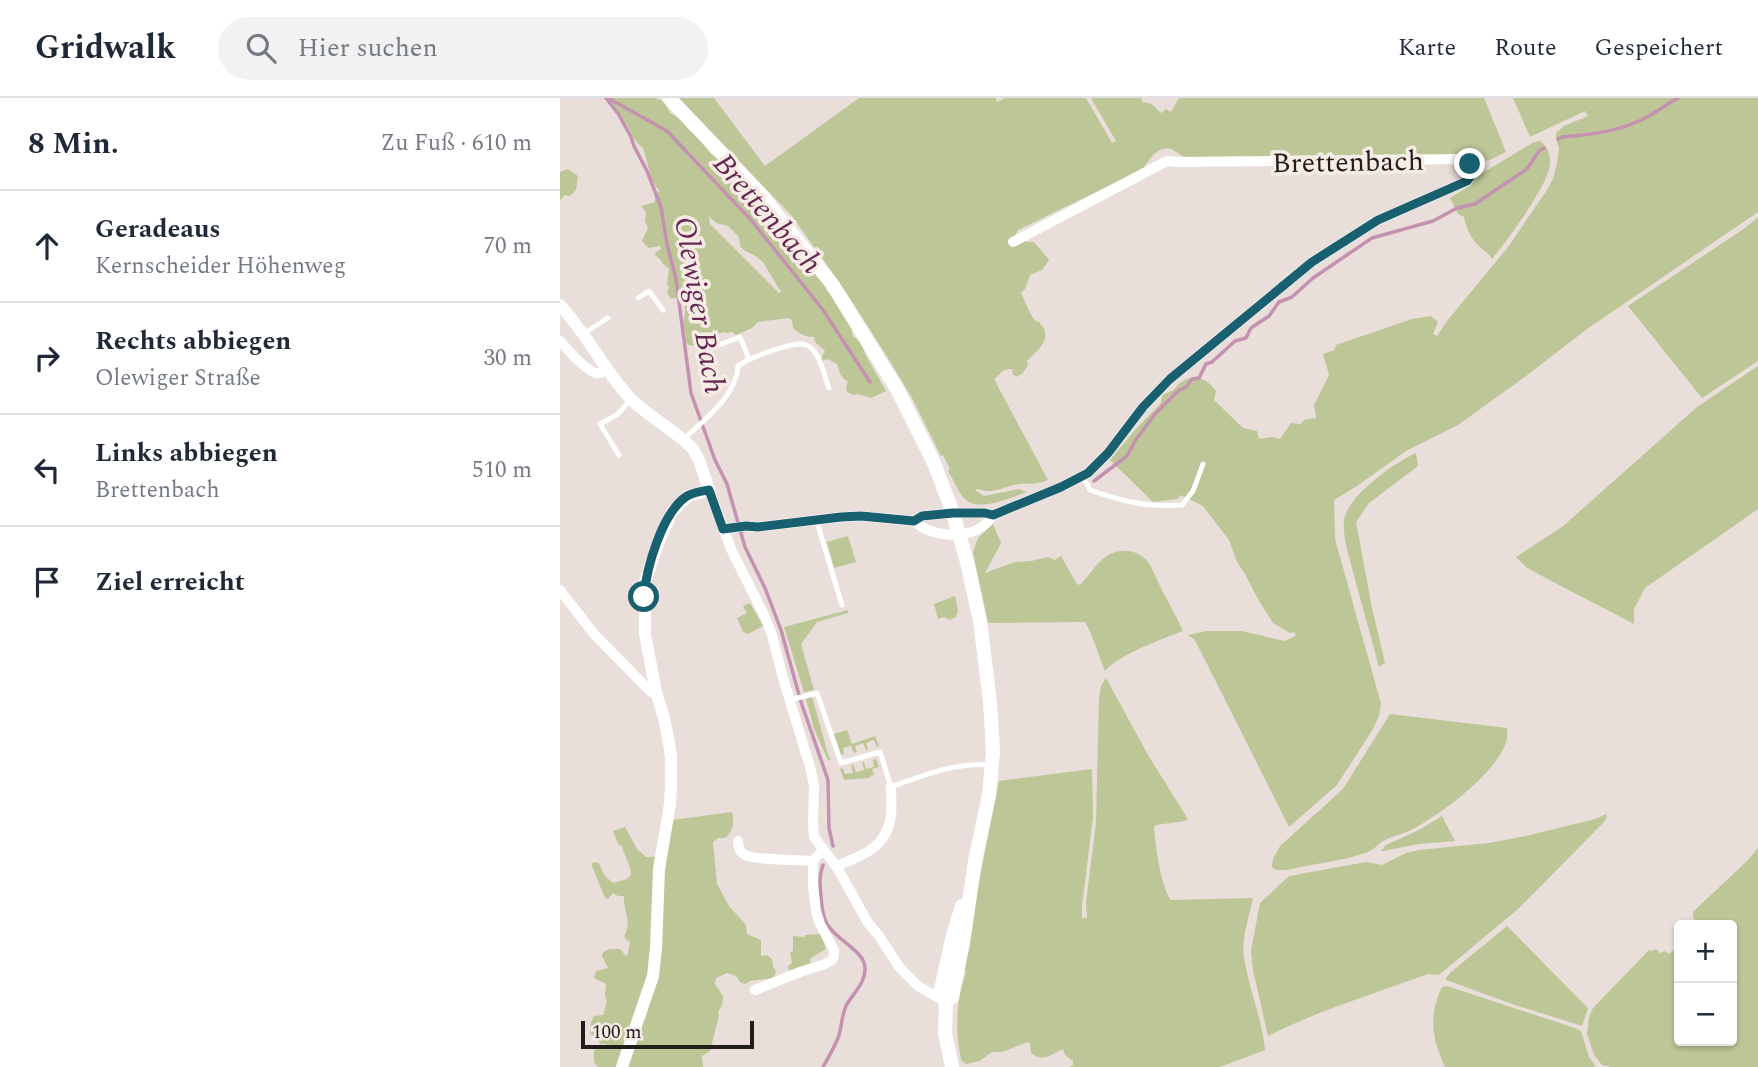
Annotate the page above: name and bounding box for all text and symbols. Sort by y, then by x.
search box [218,17,708,80]
text: Gridwalk [35,23,176,73]
text: Hier suchen [298,28,438,68]
icon: search [242,29,280,67]
text: Karte [1398,30,1456,66]
text: Route [1494,30,1557,66]
text: Gespeichert [1595,30,1723,66]
text: 8 Min. [28,121,119,167]
text: Zu Fuß · 610 m [381,126,532,161]
street label: Brettenbach [1272,140,1424,185]
water label: Brettenbach [701,143,833,284]
route end [1454,148,1485,179]
text: Geradeaus [95,209,221,249]
water label: Olewiger Bach [661,213,737,397]
icon: ahead [28,227,66,265]
text: 70 m [483,229,532,264]
text: Kernscheider Höhenweg [95,249,346,284]
text: Rechts abbiegen [95,321,291,361]
icon: right [28,339,66,377]
text: 30 m [483,341,532,376]
text: Olewiger Straße [95,361,261,396]
text: Links abbiegen [95,433,278,473]
icon: left [28,451,66,489]
text: 510 m [472,453,532,488]
text: Brettenbach [95,473,220,508]
text: Ziel erreicht [95,562,245,602]
icon: arrive [28,563,66,601]
route start [628,581,659,612]
map controls [1674,920,1737,1046]
button: + [1674,920,1737,983]
button: − [1674,983,1737,1046]
scale bar [581,1018,754,1050]
text: 100 m [592,1018,642,1047]

